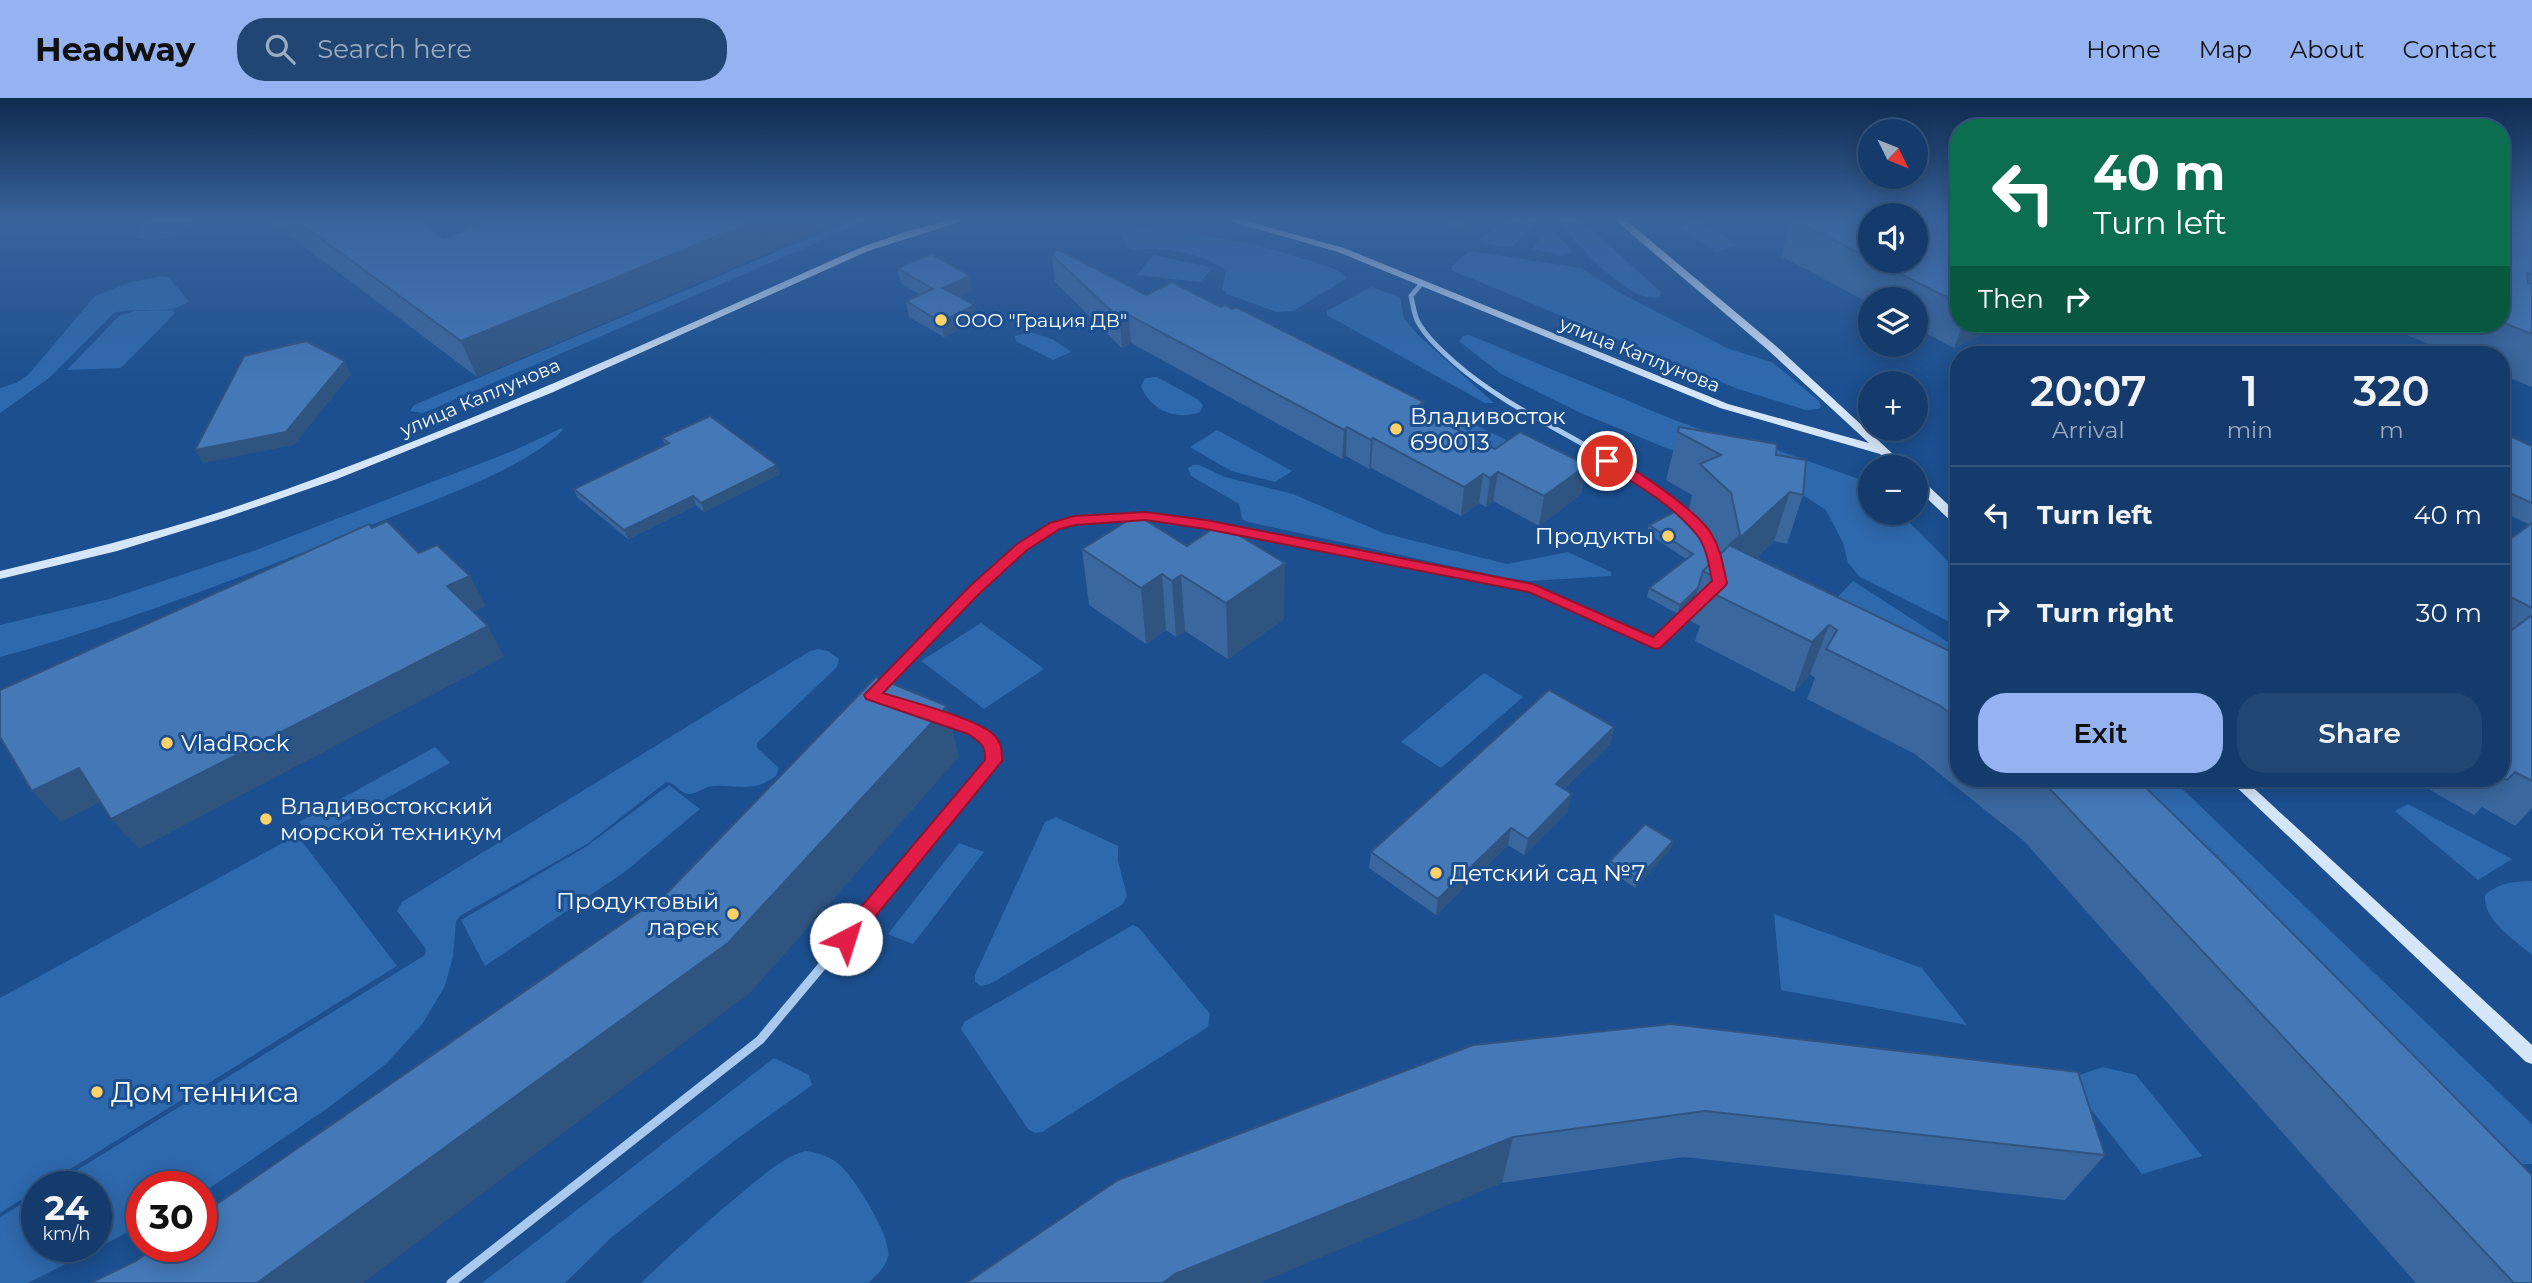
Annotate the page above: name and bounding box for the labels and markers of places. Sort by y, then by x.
place label: ООО "Грация ДВ" [955,309,1127,332]
marker: ООО "Грация ДВ" [933,312,949,328]
place label: Владивосток 690013 [1410,402,1566,456]
marker: Владивосток 690013 [1388,421,1404,437]
pin [1577,431,1637,491]
place label: Продукты [1535,522,1654,550]
marker: Продукты [1660,528,1676,544]
place label: VladRock [181,729,290,757]
marker: VladRock [159,735,175,751]
place label: Владивостокский морской техникум [280,792,503,846]
marker: Владивостокский морской техникум [258,811,274,827]
place label: Детский сад №7 [1450,859,1645,887]
marker: Детский сад №7 [1428,865,1444,881]
place label: Продуктовый ларек [556,887,720,941]
marker: Продуктовый ларек [725,906,741,922]
place label: Дом тенниса [111,1075,299,1109]
marker: Дом тенниса [89,1084,105,1100]

